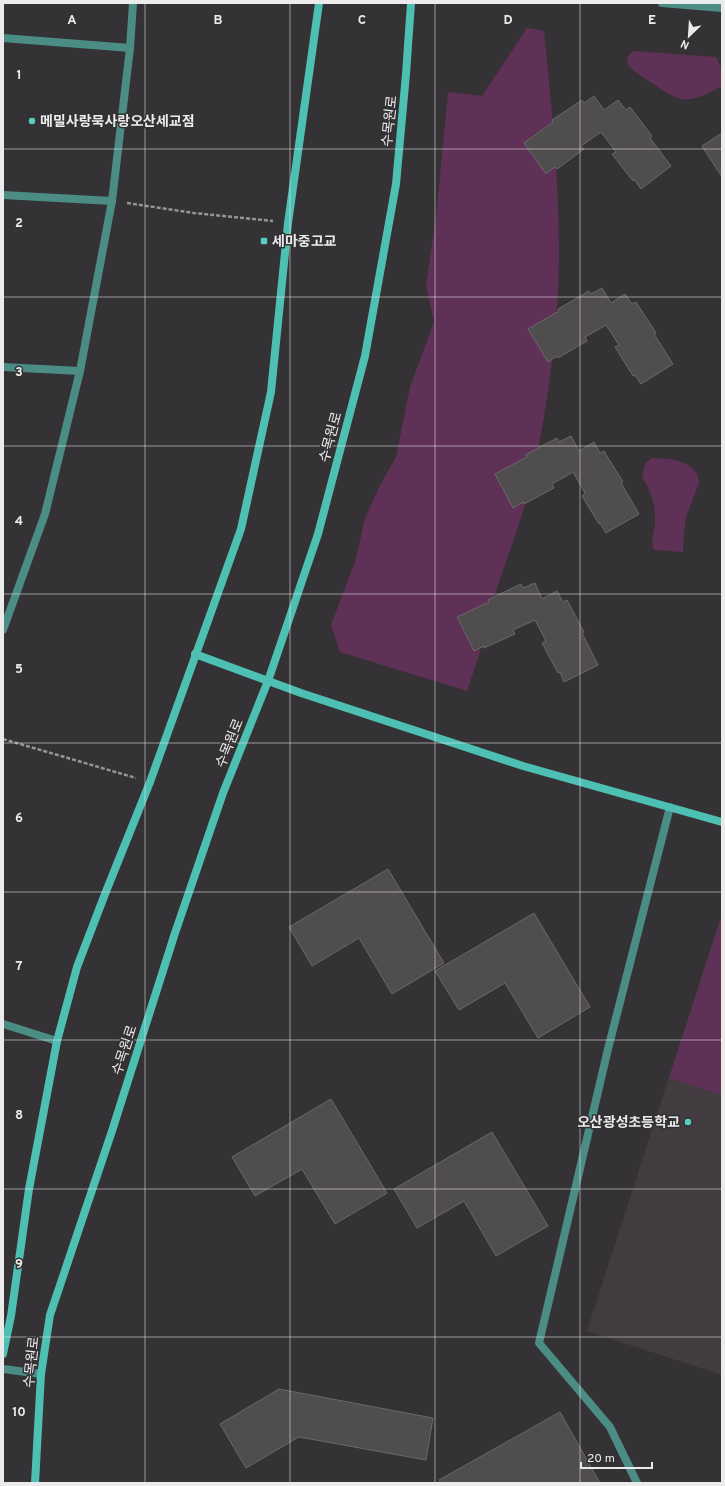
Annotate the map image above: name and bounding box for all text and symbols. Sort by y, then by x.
text: A [67,13,77,29]
text: B [214,13,223,29]
text: C [358,13,366,29]
text: D [503,13,513,29]
text: E [648,13,656,29]
north arrow [669,16,709,56]
text: N [679,36,692,52]
text: 1 [16,68,22,84]
street label: 수목원로 [379,95,402,148]
place label: 메밀사랑묵사랑오산세교점 [40,114,195,131]
marker: 메밀사랑묵사랑오산세교점 [27,116,37,126]
text: 2 [15,216,23,232]
place label: 세마중고교 [272,234,337,251]
marker: 세마중고교 [259,236,269,246]
text: 3 [15,365,23,381]
street label: 수목원로 [317,410,346,464]
text: 4 [15,514,23,530]
text: 5 [15,662,23,678]
street label: 수목원로 [213,716,248,771]
text: 6 [15,811,23,827]
text: 7 [16,959,23,975]
street label: 수목원로 [109,1023,142,1078]
text: 8 [15,1108,23,1124]
place label: 오산광성초등학교 [577,1114,680,1132]
marker: 오산광성초등학교 [683,1117,693,1127]
text: 9 [15,1257,23,1273]
street label: 수목원로 [21,1336,44,1389]
text: 10 [12,1405,26,1421]
scale bar [581,1444,652,1470]
text: 20 m [587,1451,615,1467]

